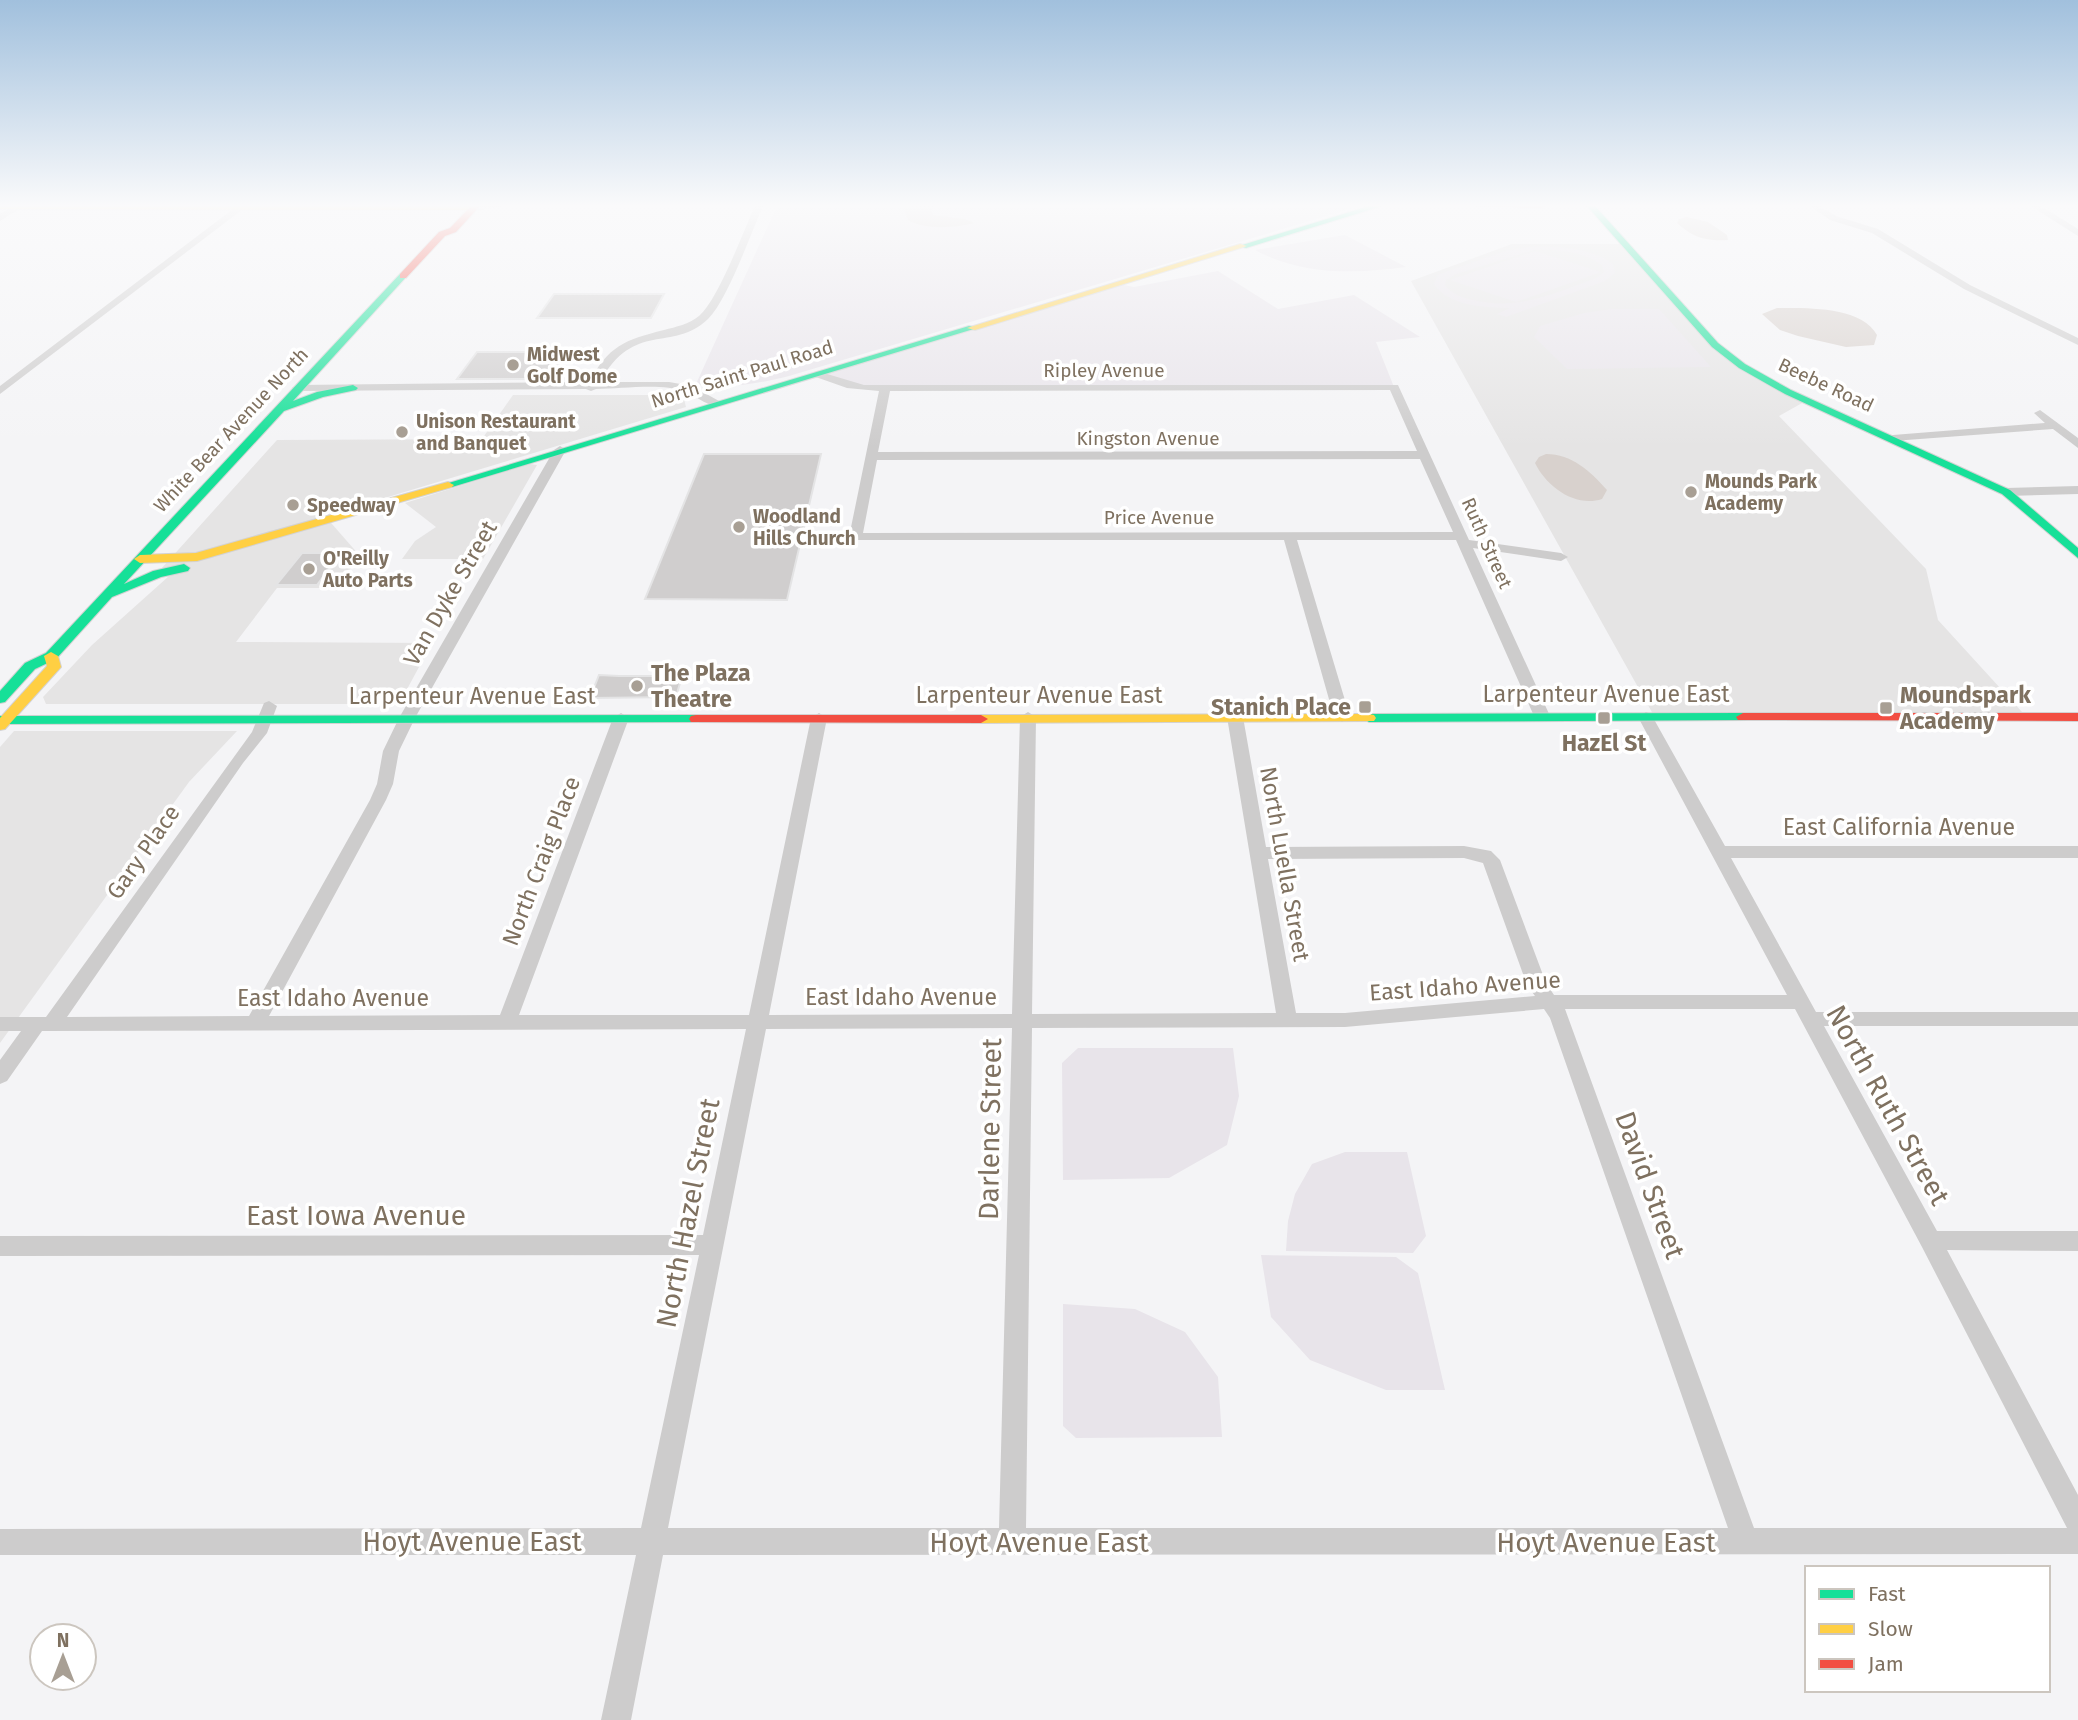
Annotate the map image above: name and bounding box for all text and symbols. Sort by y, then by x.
street label: North Saint Paul Road [648,335,836,413]
street label: White Bear Avenue North [149,343,313,517]
place label: Midwest Golf Dome [527,343,617,388]
street label: Beebe Road [1775,353,1877,417]
marker: Midwest Golf Dome [505,357,521,373]
street label: Ripley Avenue [1043,359,1165,382]
place label: Unison Restaurant and Banquet [416,410,576,455]
marker: Unison Restaurant and Banquet [394,424,410,440]
street label: Kingston Avenue [1076,427,1220,450]
place label: Mounds Park Academy [1704,470,1817,515]
marker: Mounds Park Academy [1683,484,1699,500]
place label: Speedway [307,494,396,517]
street label: Ruth Street [1457,494,1517,592]
marker: Speedway [285,497,301,513]
place label: Woodland Hills Church [753,505,856,550]
street label: Price Avenue [1104,506,1214,529]
street label: Van Dyke Street [397,515,503,670]
marker: Woodland Hills Church [731,519,747,535]
place label: O'Reilly Auto Parts [322,547,413,592]
marker: O'Reilly Auto Parts [301,561,317,577]
place label: The Plaza Theatre [651,659,751,713]
marker: The Plaza Theatre [629,678,645,694]
street label: Larpenteur Avenue East [1483,680,1730,708]
street label: Larpenteur Avenue East [916,681,1163,709]
place label: Moundspark Academy [1899,681,2031,735]
street label: Larpenteur Avenue East [349,682,596,710]
place label: Stanich Place [1211,693,1351,721]
marker: Stanich Place [1357,699,1373,715]
marker: Moundspark Academy [1878,700,1894,716]
marker: HazEl St [1596,710,1612,726]
place label: HazEl St [1562,729,1647,757]
street label: North Luella Street [1254,764,1316,964]
street label: North Craig Place [496,772,586,950]
street label: Gary Place [100,799,186,905]
street label: East California Avenue [1783,813,2015,841]
street label: East Idaho Avenue [1368,965,1562,1007]
street label: East Idaho Avenue [805,983,997,1011]
street label: East Idaho Avenue [237,984,429,1012]
street label: North Ruth Street [1819,999,1957,1211]
street label: Darlene Street [972,1037,1008,1220]
street label: North Hazel Street [650,1094,727,1331]
street label: David Street [1608,1107,1692,1264]
street label: East Iowa Avenue [246,1199,466,1232]
street label: Hoyt Avenue East [362,1525,583,1558]
street label: Hoyt Avenue East [929,1526,1150,1559]
street label: Hoyt Avenue East [1496,1526,1717,1559]
legend [1805,1566,2050,1692]
text: Fast [1868,1581,1906,1607]
text: Slow [1868,1616,1913,1642]
north arrow [28,1622,98,1692]
text: N [57,1629,69,1652]
text: Jam [1868,1651,1904,1677]

